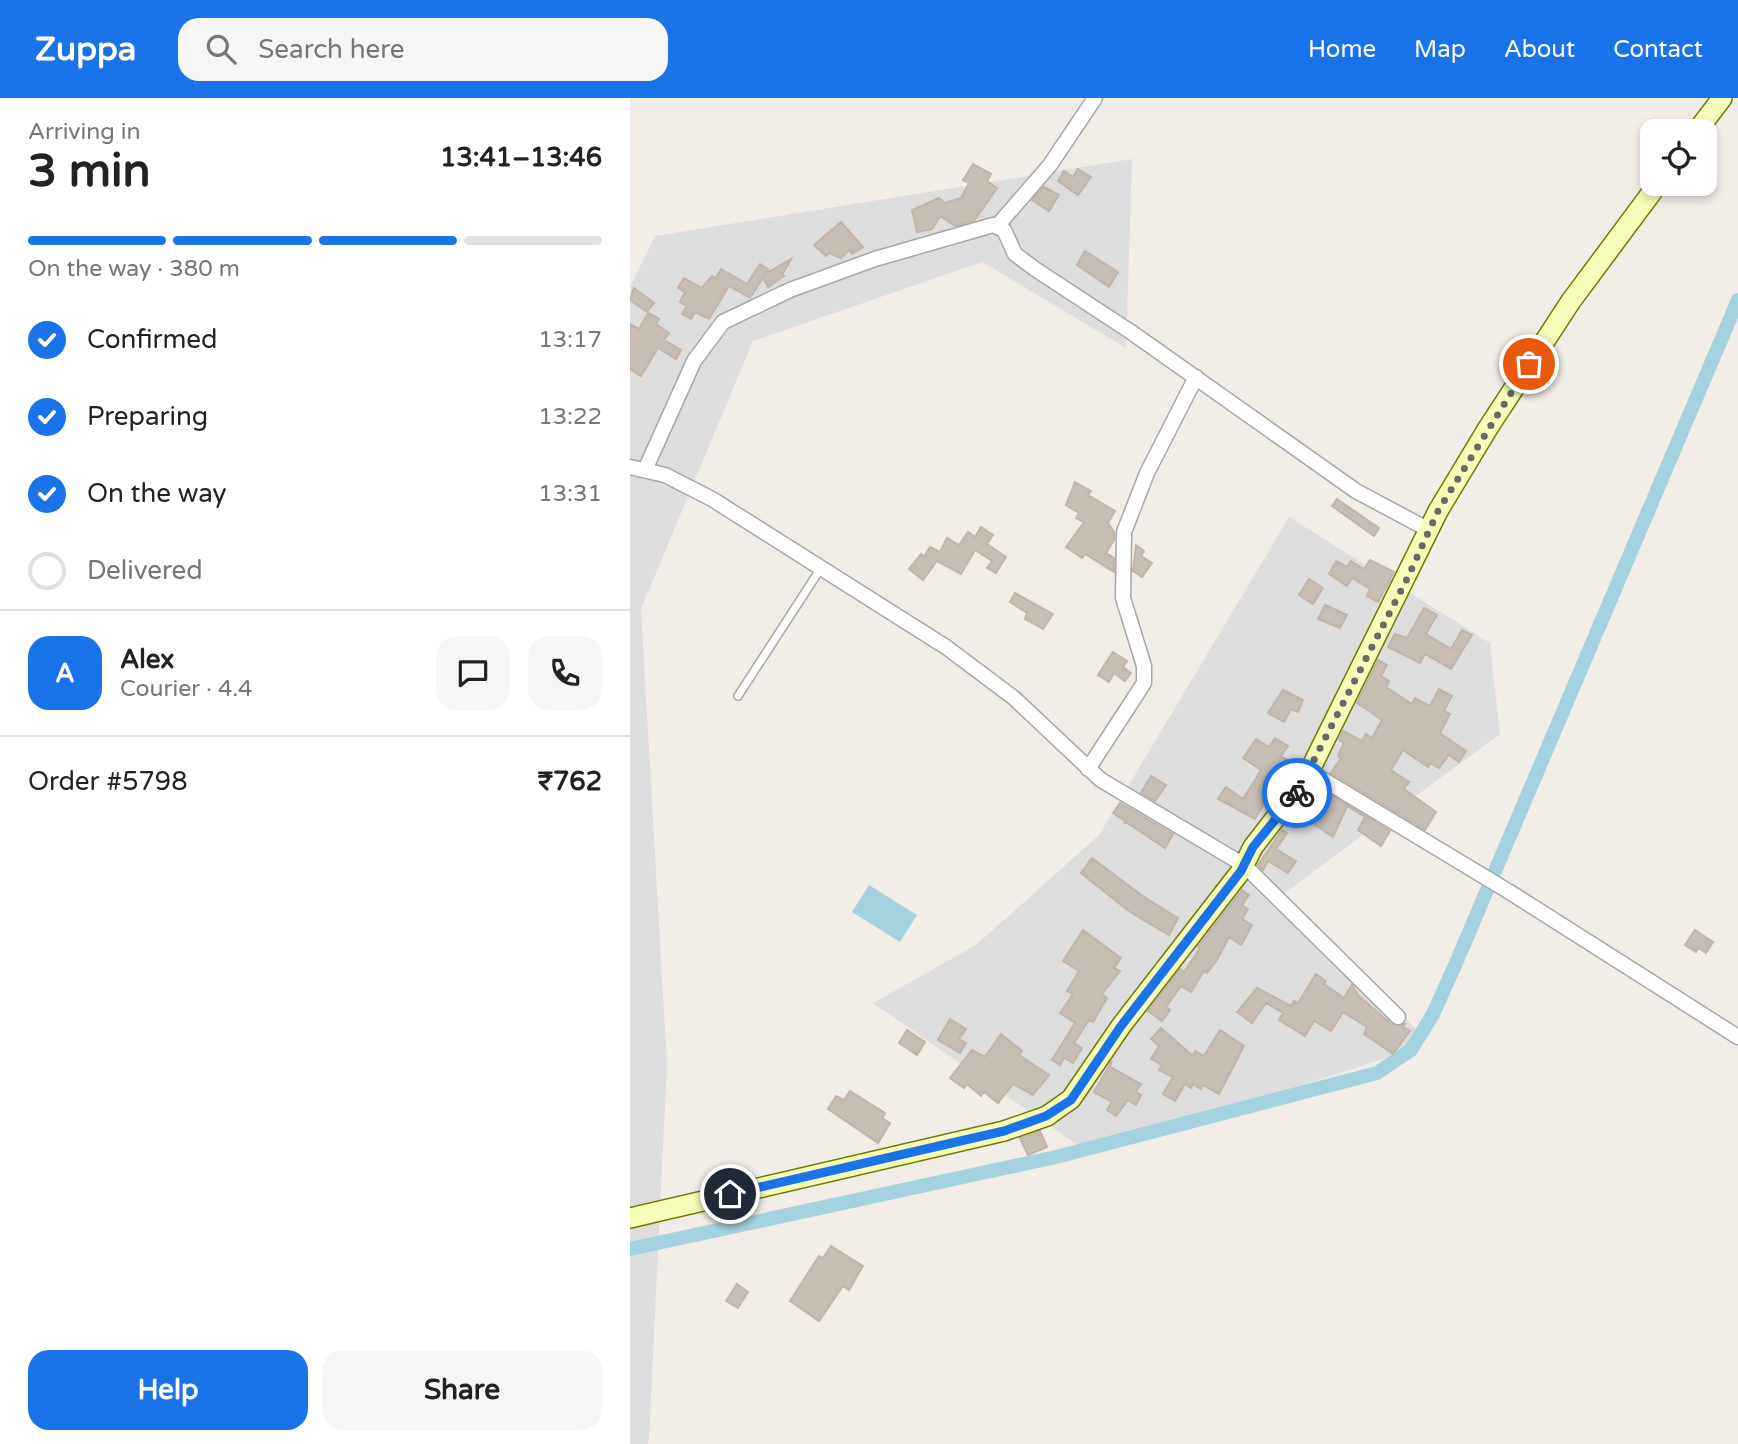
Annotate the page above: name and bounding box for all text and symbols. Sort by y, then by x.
search box [178,18,668,81]
text: Zuppa [35,30,136,69]
icon: search [202,30,240,68]
text: Search here [258,34,405,65]
text: Home [1308,35,1376,64]
text: Map [1414,35,1466,64]
text: About [1504,35,1575,64]
text: Contact [1613,35,1703,64]
text: Arriving in [28,118,141,146]
map controls [1640,119,1717,196]
button: locate [1640,119,1717,196]
text: 13:41–13:46 [440,142,602,173]
text: 3 min [28,144,151,199]
text: On the way · 380 m [28,255,240,283]
icon: check [28,321,66,359]
text: Confirmed [87,324,217,355]
text: 13:17 [538,326,602,354]
pin [1499,334,1559,394]
icon: bag [1510,345,1548,383]
icon: check [28,398,66,436]
text: Preparing [87,401,208,432]
text: 13:22 [538,403,602,431]
icon: check [28,475,66,513]
text: On the way [87,478,227,509]
text: 13:31 [538,480,602,508]
text: Delivered [87,555,203,586]
button: chat [436,636,510,710]
button: phone [528,636,602,710]
text: Alex [120,644,174,675]
text: A [55,658,75,689]
text: Courier · 4.4 [120,675,252,703]
courier [1262,758,1332,828]
text: Order #5798 [28,766,188,797]
text: ₹762 [538,766,602,797]
icon: bike [1278,774,1316,812]
pin [700,1164,760,1224]
icon: home [711,1175,749,1213]
button: Help [28,1350,308,1430]
button: Share [322,1350,602,1430]

